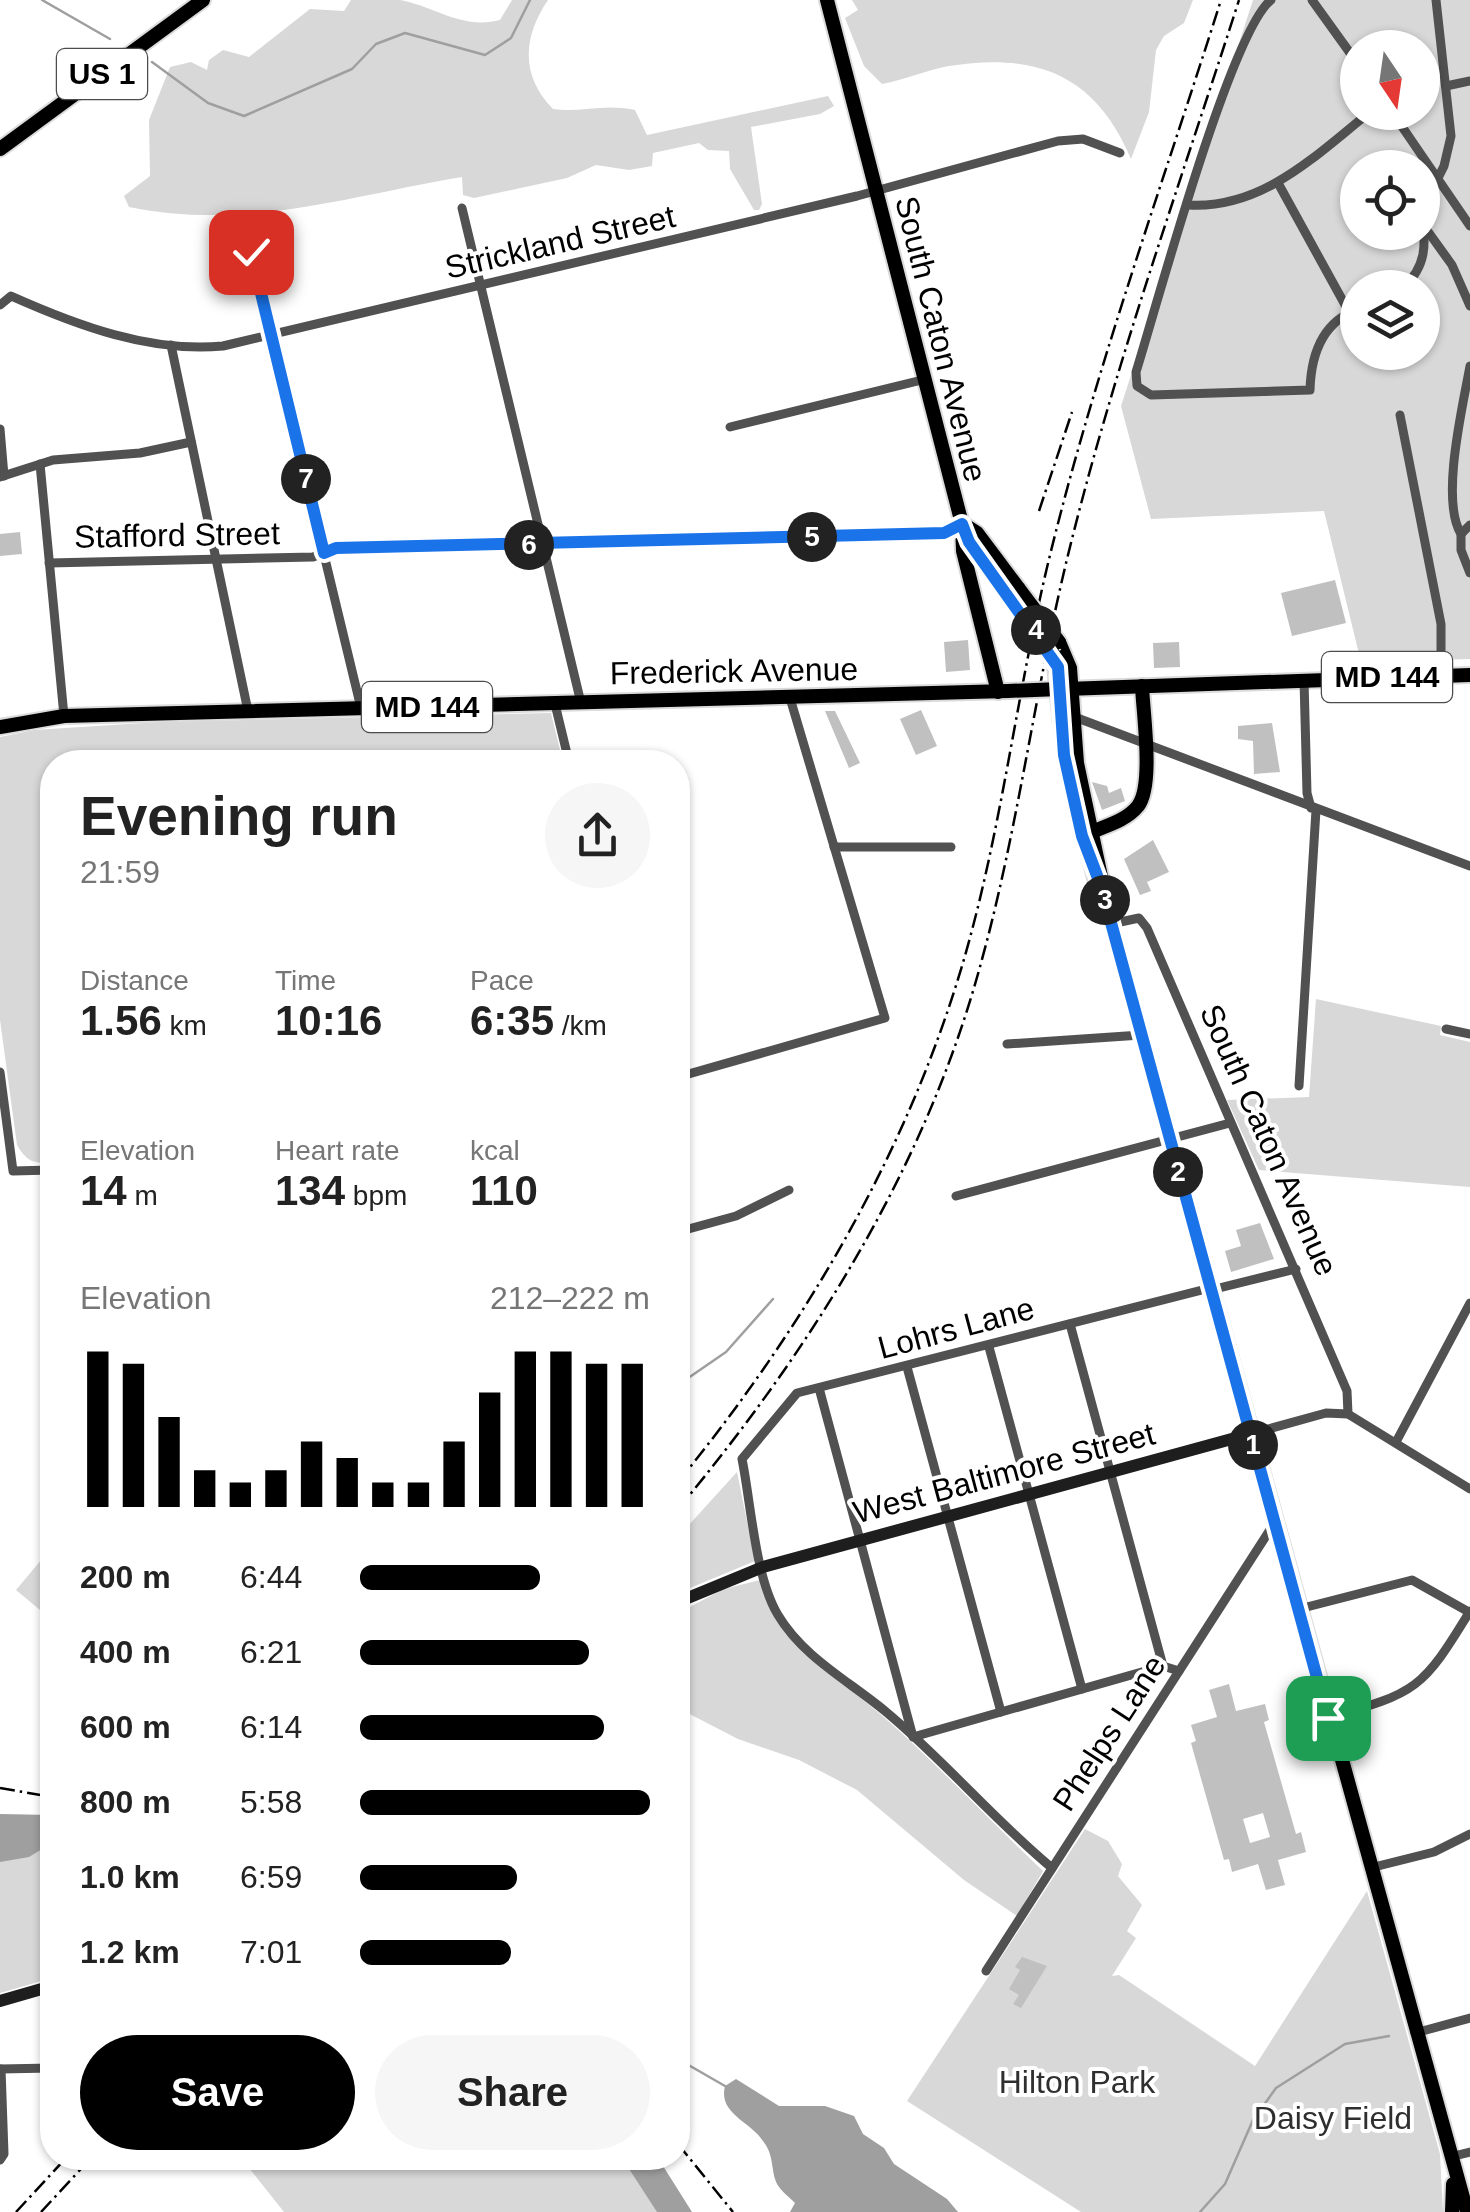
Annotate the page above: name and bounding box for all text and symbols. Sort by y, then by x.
north arrow [1340,30,1440,130]
map controls [1340,30,1440,370]
road number: US 1 [57,49,147,99]
button: locate [1340,150,1440,250]
street label: South Caton Avenue [888,193,994,485]
street label: Strickland Street [442,198,679,286]
pin [209,210,294,295]
icon: check [224,225,279,280]
button: layers [1340,270,1440,370]
pin: 7 [281,454,331,504]
text: 7 [298,463,314,494]
pin: 5 [787,512,837,562]
street label: Stafford Street [74,515,280,555]
pin: 6 [504,520,554,570]
text: 5 [804,521,820,552]
text: 6 [521,529,537,560]
pin: 4 [1011,605,1061,655]
text: 4 [1028,614,1044,645]
street label: Frederick Avenue [609,651,859,691]
road number: MD 144 [1322,652,1452,702]
road number: MD 144 [362,682,492,732]
button: share [545,783,650,888]
text: Evening run [80,785,398,847]
text: 21:59 [80,854,160,890]
pin: 3 [1080,875,1130,925]
text: 3 [1097,884,1113,915]
text: Distance [80,965,189,996]
text: Time [275,965,336,996]
text: Pace [470,965,534,996]
text: 1.56 [80,997,162,1044]
text: 10:16 [275,997,382,1044]
text: 6:35 [470,997,554,1044]
street label: South Caton Avenue [1193,999,1345,1281]
text: km [162,1010,207,1041]
text: /km [554,1010,607,1041]
text: Elevation [80,1135,195,1166]
text: Heart rate [275,1135,400,1166]
text: kcal [470,1135,520,1166]
pin: 2 [1153,1147,1203,1197]
text: 2 [1170,1156,1186,1187]
text: 14 [80,1167,127,1214]
text: 134 [275,1167,345,1214]
text: 110 [470,1167,538,1214]
text: m [127,1180,158,1211]
text: bpm [345,1180,407,1211]
text: Elevation [80,1280,212,1316]
text: 212–222 m [490,1280,650,1316]
street label: Lohrs Lane [874,1290,1038,1366]
street label: West Baltimore Street [849,1415,1159,1531]
pin: 1 [1228,1420,1278,1470]
text: 1 [1245,1429,1261,1460]
text: 200 m [80,1559,171,1595]
text: 6:44 [240,1559,302,1595]
text: 400 m [80,1634,171,1670]
text: 6:21 [240,1634,302,1670]
street label: Phelps Lane [1045,1649,1173,1817]
pin [1286,1676,1371,1761]
icon: arrive [1301,1691,1356,1746]
text: 600 m [80,1709,171,1745]
text: 6:14 [240,1709,302,1745]
text: 800 m [80,1784,171,1820]
text: 5:58 [240,1784,302,1820]
text: 1.0 km [80,1859,180,1895]
text: 6:59 [240,1859,302,1895]
text: 1.2 km [80,1934,180,1970]
text: 7:01 [240,1934,302,1970]
button: Save [80,2035,355,2150]
button: Share [375,2035,650,2150]
park label: Hilton Park [999,2064,1156,2100]
park label: Daisy Field [1254,2100,1412,2136]

